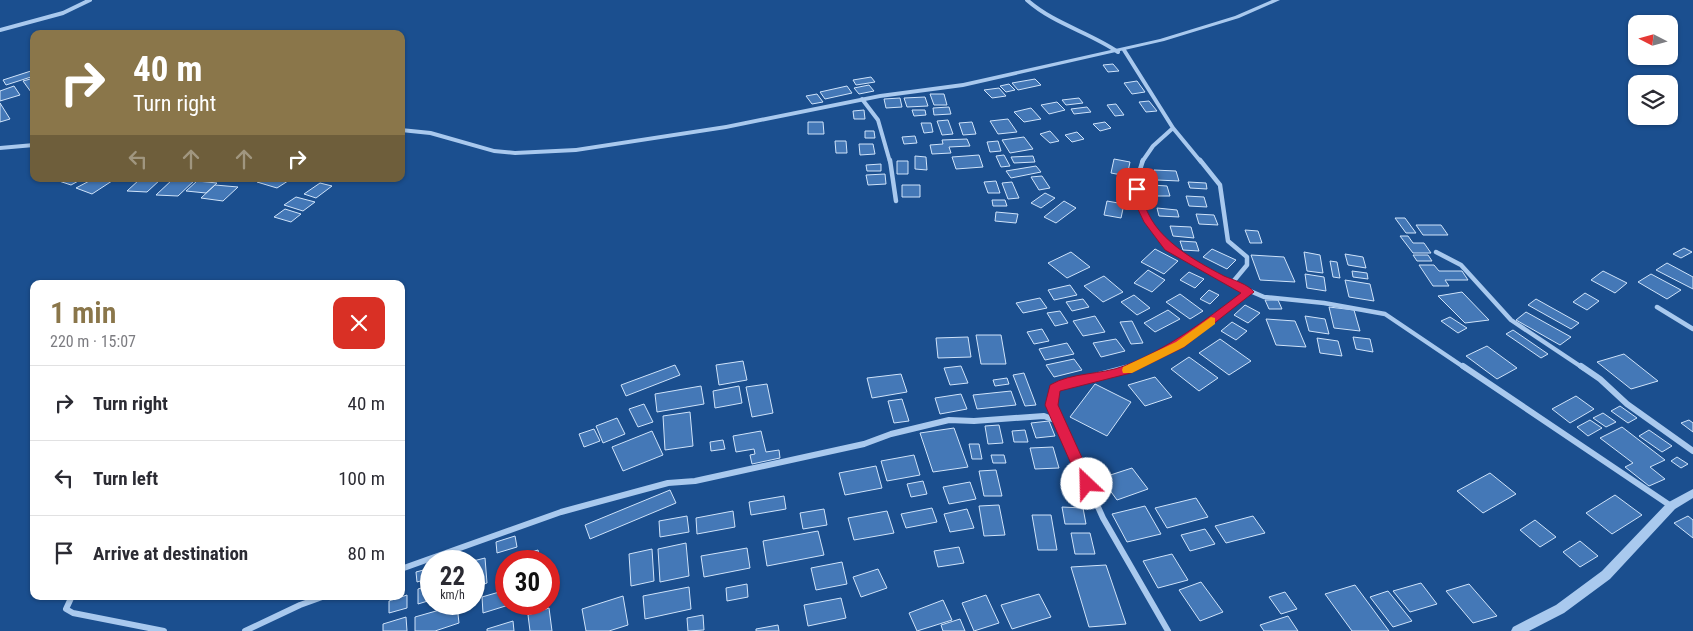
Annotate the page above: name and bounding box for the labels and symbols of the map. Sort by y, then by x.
north arrow [1628,15,1678,65]
pin [1116,168,1158,210]
position arrow [1060,457,1112,509]
speed limit sign: 30 [495,550,560,615]

